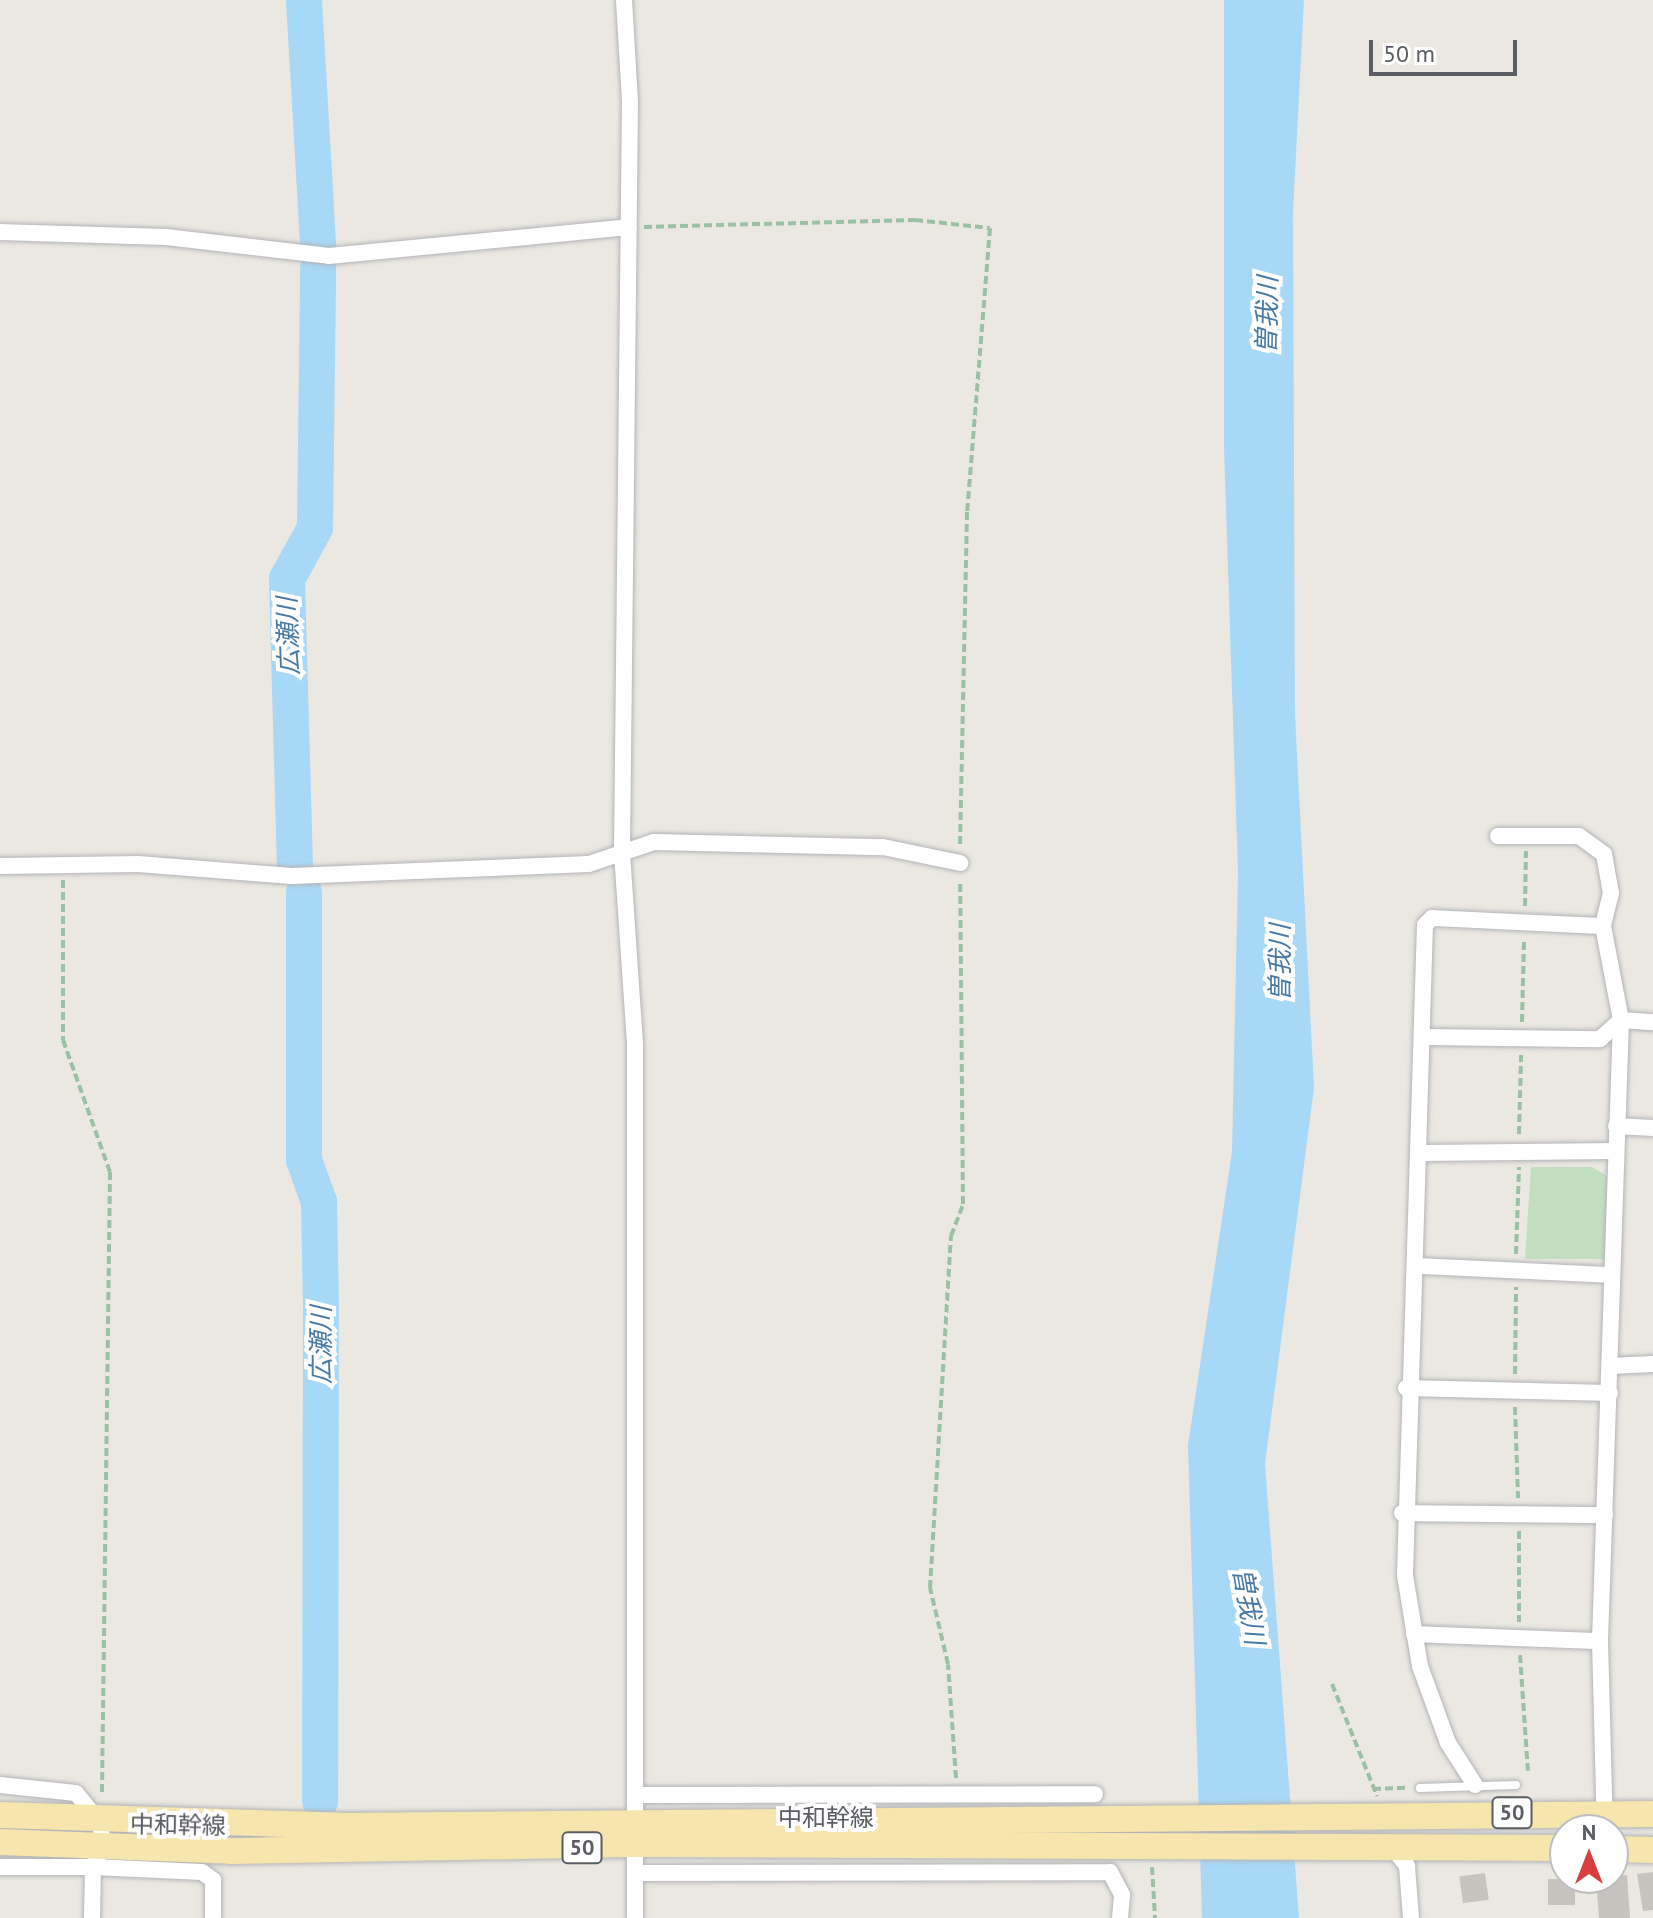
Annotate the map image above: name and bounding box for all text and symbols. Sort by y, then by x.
scale bar [1373,24,1521,74]
text: 50 m [1383,38,1435,69]
water label: 曽我川 [1251,276,1283,354]
water label: 広瀬川 [271,596,305,676]
water label: 曽我川 [1264,924,1296,1002]
water label: 広瀬川 [305,1306,337,1384]
water label: 曽我川 [1227,1565,1271,1647]
road number: 50 [1490,1795,1534,1831]
street label: 中和幹線 [778,1804,874,1832]
street label: 中和幹線 [130,1810,226,1840]
north arrow [1549,1814,1629,1894]
text: N [1582,1818,1596,1846]
road number: 50 [560,1830,604,1866]

